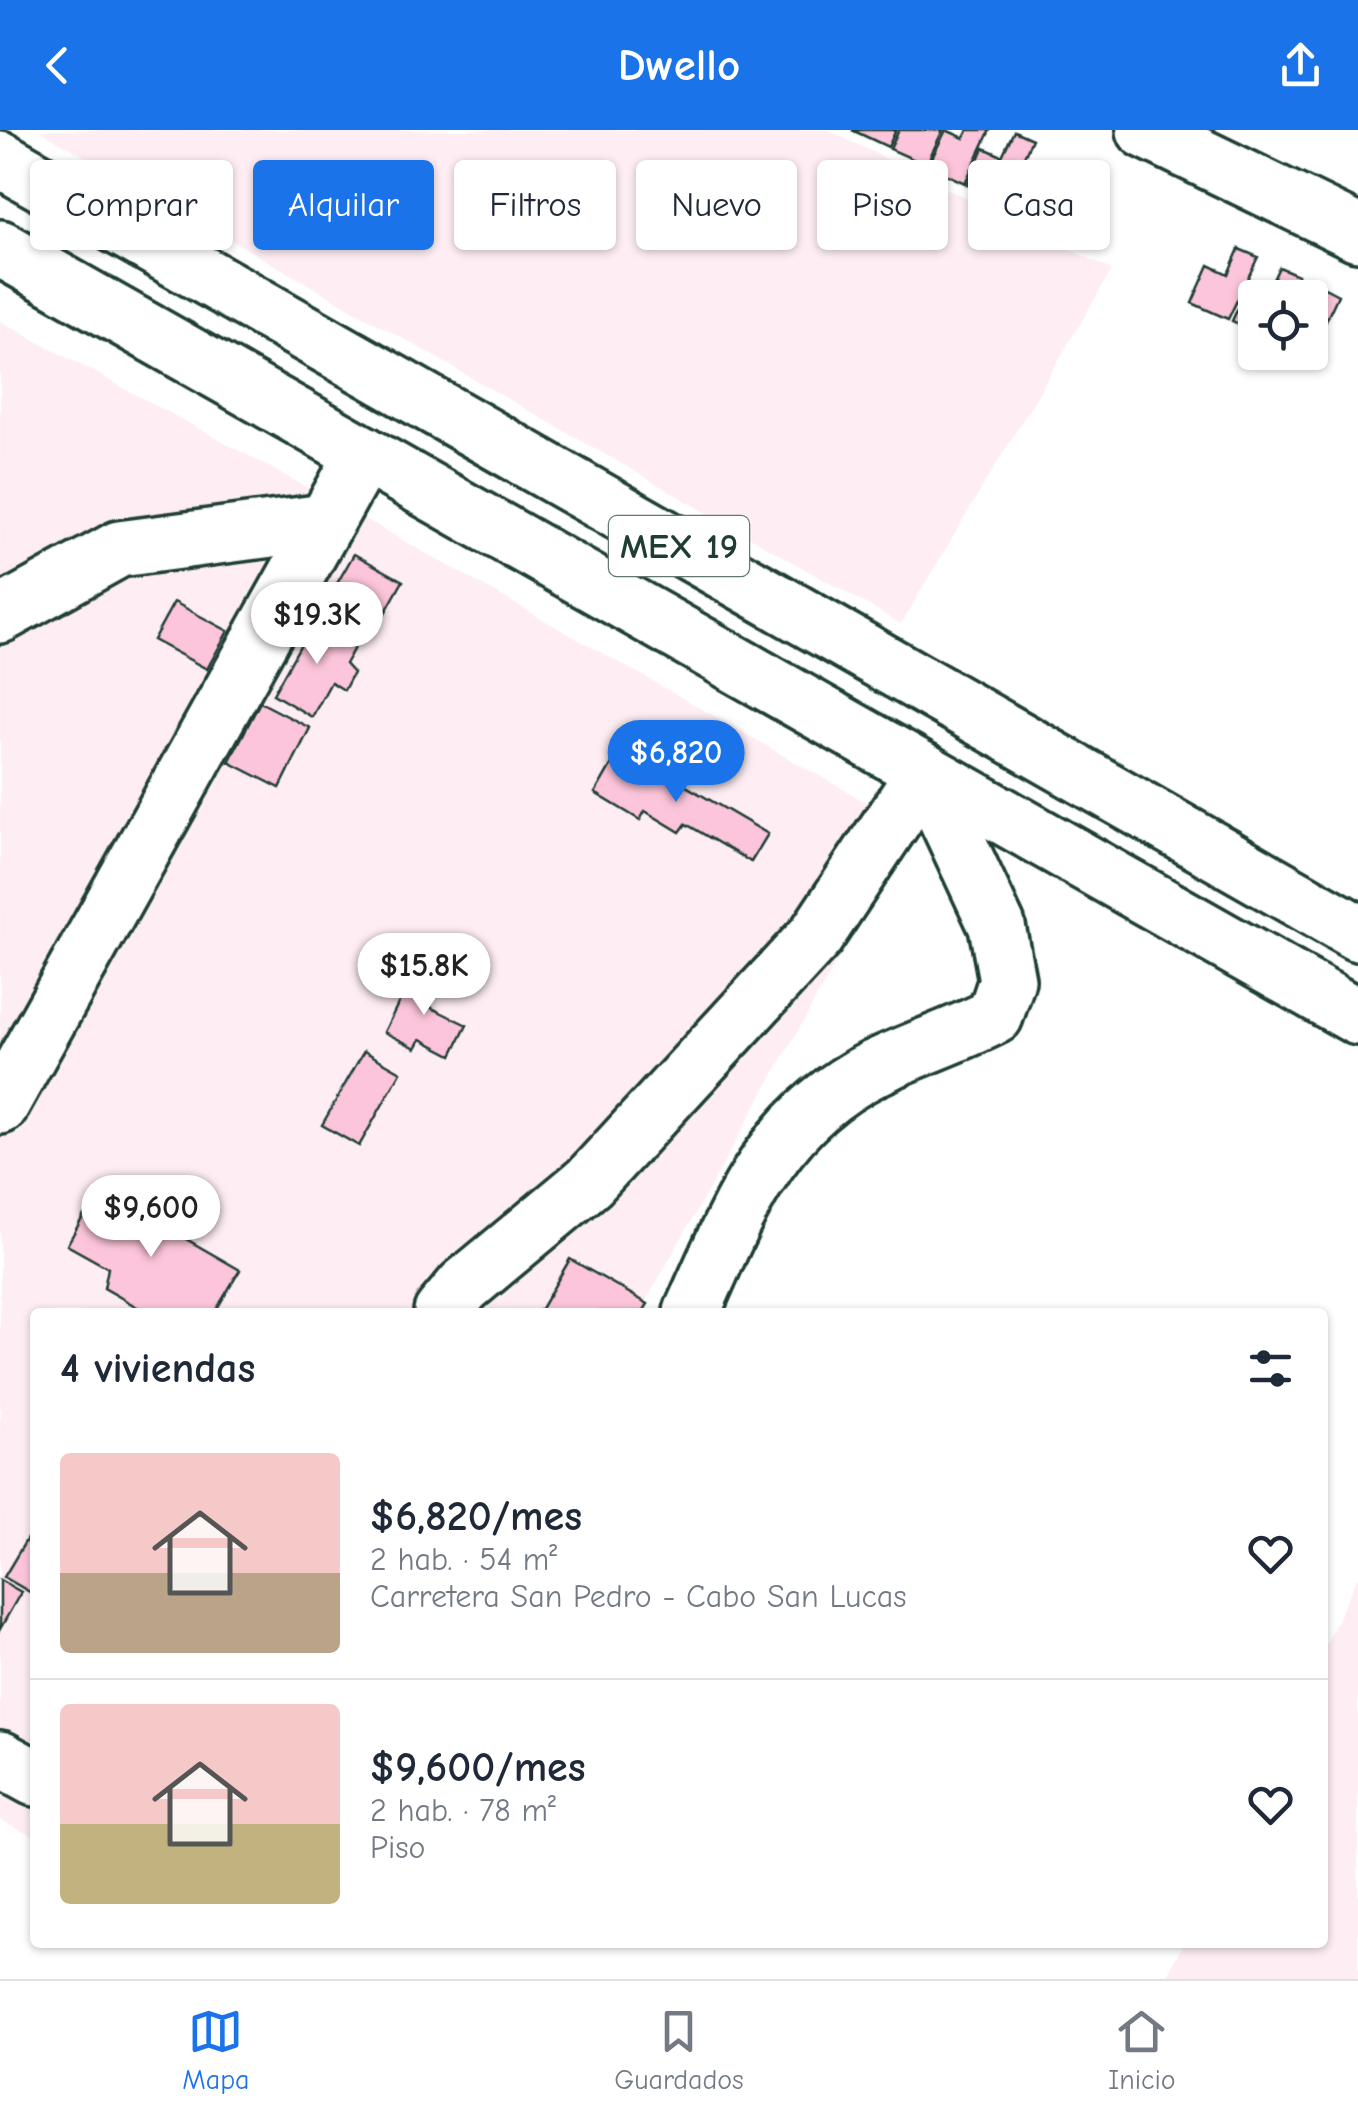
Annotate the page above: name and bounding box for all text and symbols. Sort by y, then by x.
icon: back [30,38,85,93]
icon: share [1273,38,1328,93]
text: Dwello [618,39,740,91]
chip: Comprar [30,160,233,250]
chip: Alquilar [253,160,434,250]
chip: Filtros [454,160,616,250]
chip: Nuevo [636,160,797,250]
chip: Piso [817,160,948,250]
chip: Casa [968,160,1110,250]
map controls [1238,280,1328,370]
button: locate [1238,280,1328,370]
road number: MEX 19 [609,516,749,576]
pin: $19.3K [236,582,398,667]
text: $19.3K [273,596,361,633]
pin: $6,820 [595,720,757,805]
text: $6,820 [630,734,722,771]
pin: $15.8K [343,933,505,1018]
text: $15.8K [379,947,469,984]
pin: $9,600 [70,1175,232,1260]
text: $9,600 [103,1189,199,1226]
icon: filters [1243,1341,1298,1396]
text: 4 viviendas [60,1344,255,1393]
text: $6,820/mes [370,1492,582,1541]
icon: home [140,1493,260,1613]
icon: heart [1243,1526,1298,1581]
text: 2 hab. · 54 m² [370,1541,557,1578]
text: Carretera San Pedro - Cabo San Lucas [370,1578,907,1615]
text: $9,600/mes [370,1743,586,1792]
icon: home [140,1744,260,1864]
icon: heart [1243,1777,1298,1832]
text: 2 hab. · 78 m² [370,1792,556,1829]
text: Piso [370,1829,425,1866]
tab: Mapa [182,2004,250,2096]
tab: Guardados [614,2004,744,2096]
tab: Inicio [1108,2004,1176,2096]

